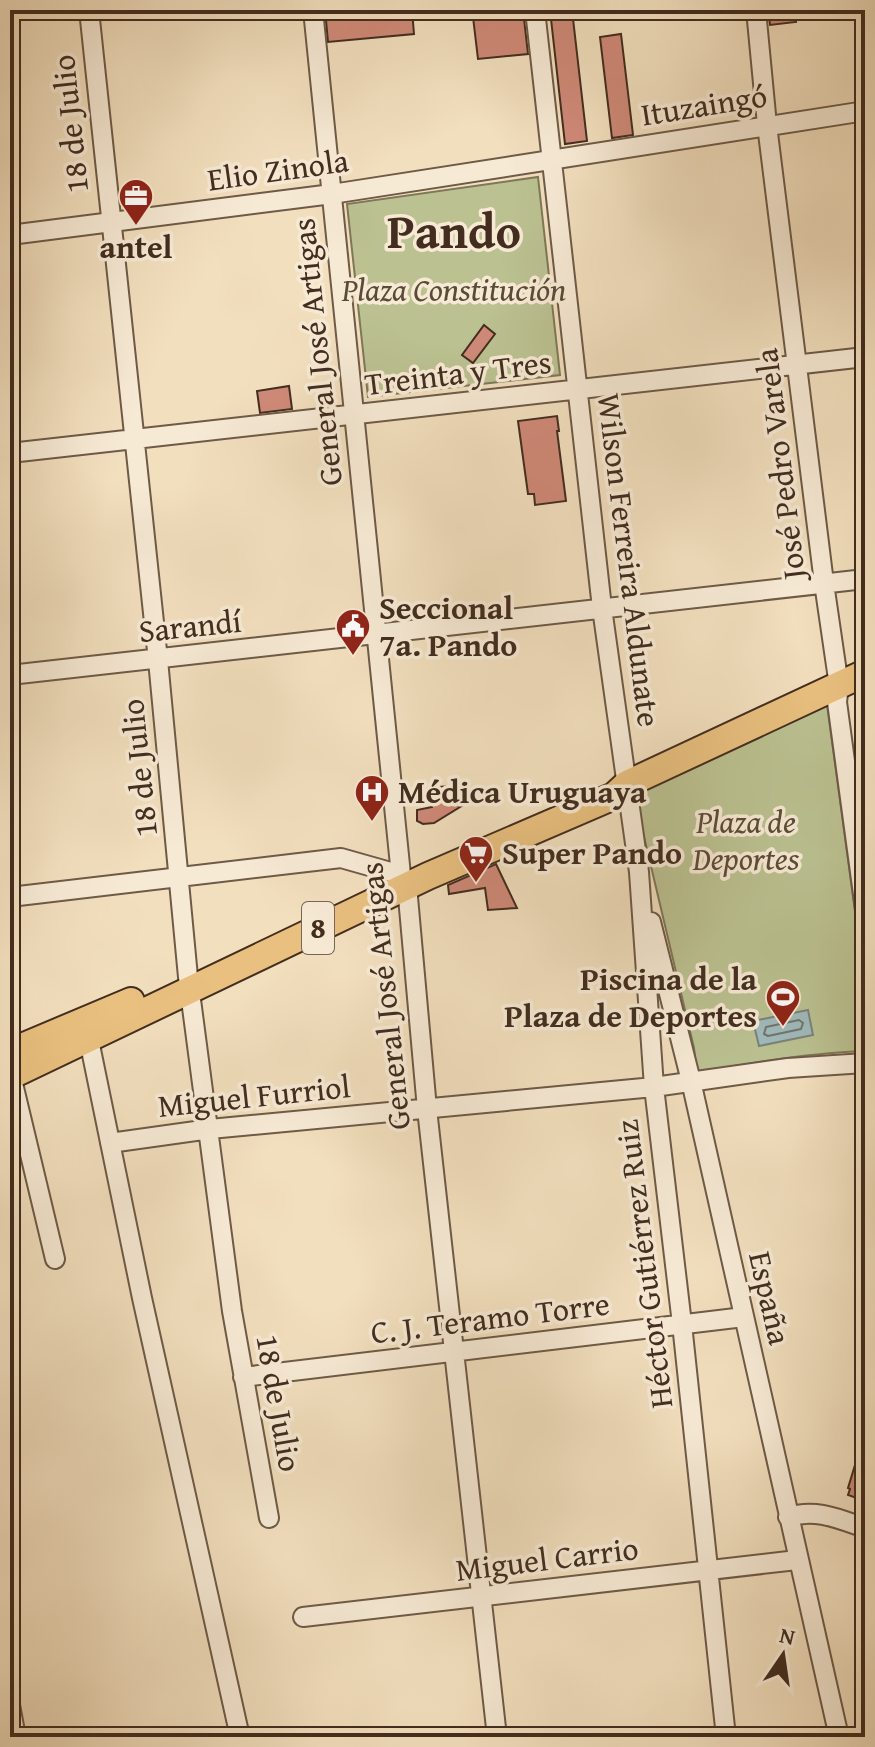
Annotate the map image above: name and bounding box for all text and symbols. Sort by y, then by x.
street label: 18 de Julio [39,53,100,195]
street label: Ituzaingó [638,71,770,138]
street label: Elio Zinola [204,136,351,203]
office icon: antel [117,177,155,227]
district label: Pando [387,195,521,266]
street label: General José Artigas [279,216,354,488]
place label: antel [99,223,173,270]
park label: Plaza Constitución [341,266,566,313]
street label: Treinta y Tres [362,338,554,407]
street label: José Pedro Varela [742,346,817,586]
street label: Wilson Ferreira Aldunate [586,390,673,729]
place label: Seccional 7a. Pando [379,584,517,668]
street label: Sarandí [136,597,245,654]
public building icon: Seccional 7a. Pando [334,607,372,657]
street label: 18 de Julio [108,697,169,839]
place label: Médica Uruguaya [398,768,647,815]
hospital icon: Médica Uruguaya [353,773,391,823]
park label: Plaza de Deportes [692,798,800,882]
place label: Super Pando [502,829,682,876]
supermarket icon: Super Pando [457,834,495,884]
street label: General José Artigas [347,860,422,1132]
road number: 8 [302,902,334,954]
place label: Piscina de la Plaza de Deportes [504,955,758,1039]
sports icon: Piscina de la Plaza de Deportes [764,978,802,1028]
street label: Miguel Furriol [155,1062,352,1129]
street label: Héctor Gutiérrez Ruiz [602,1117,685,1411]
street label: España [737,1247,804,1349]
street label: C. J. Teramo Torre [368,1280,612,1355]
street label: 18 de Julio [244,1331,315,1475]
street label: Miguel Carrio [453,1524,641,1593]
north arrow [743,1615,823,1695]
text: N [777,1618,799,1653]

